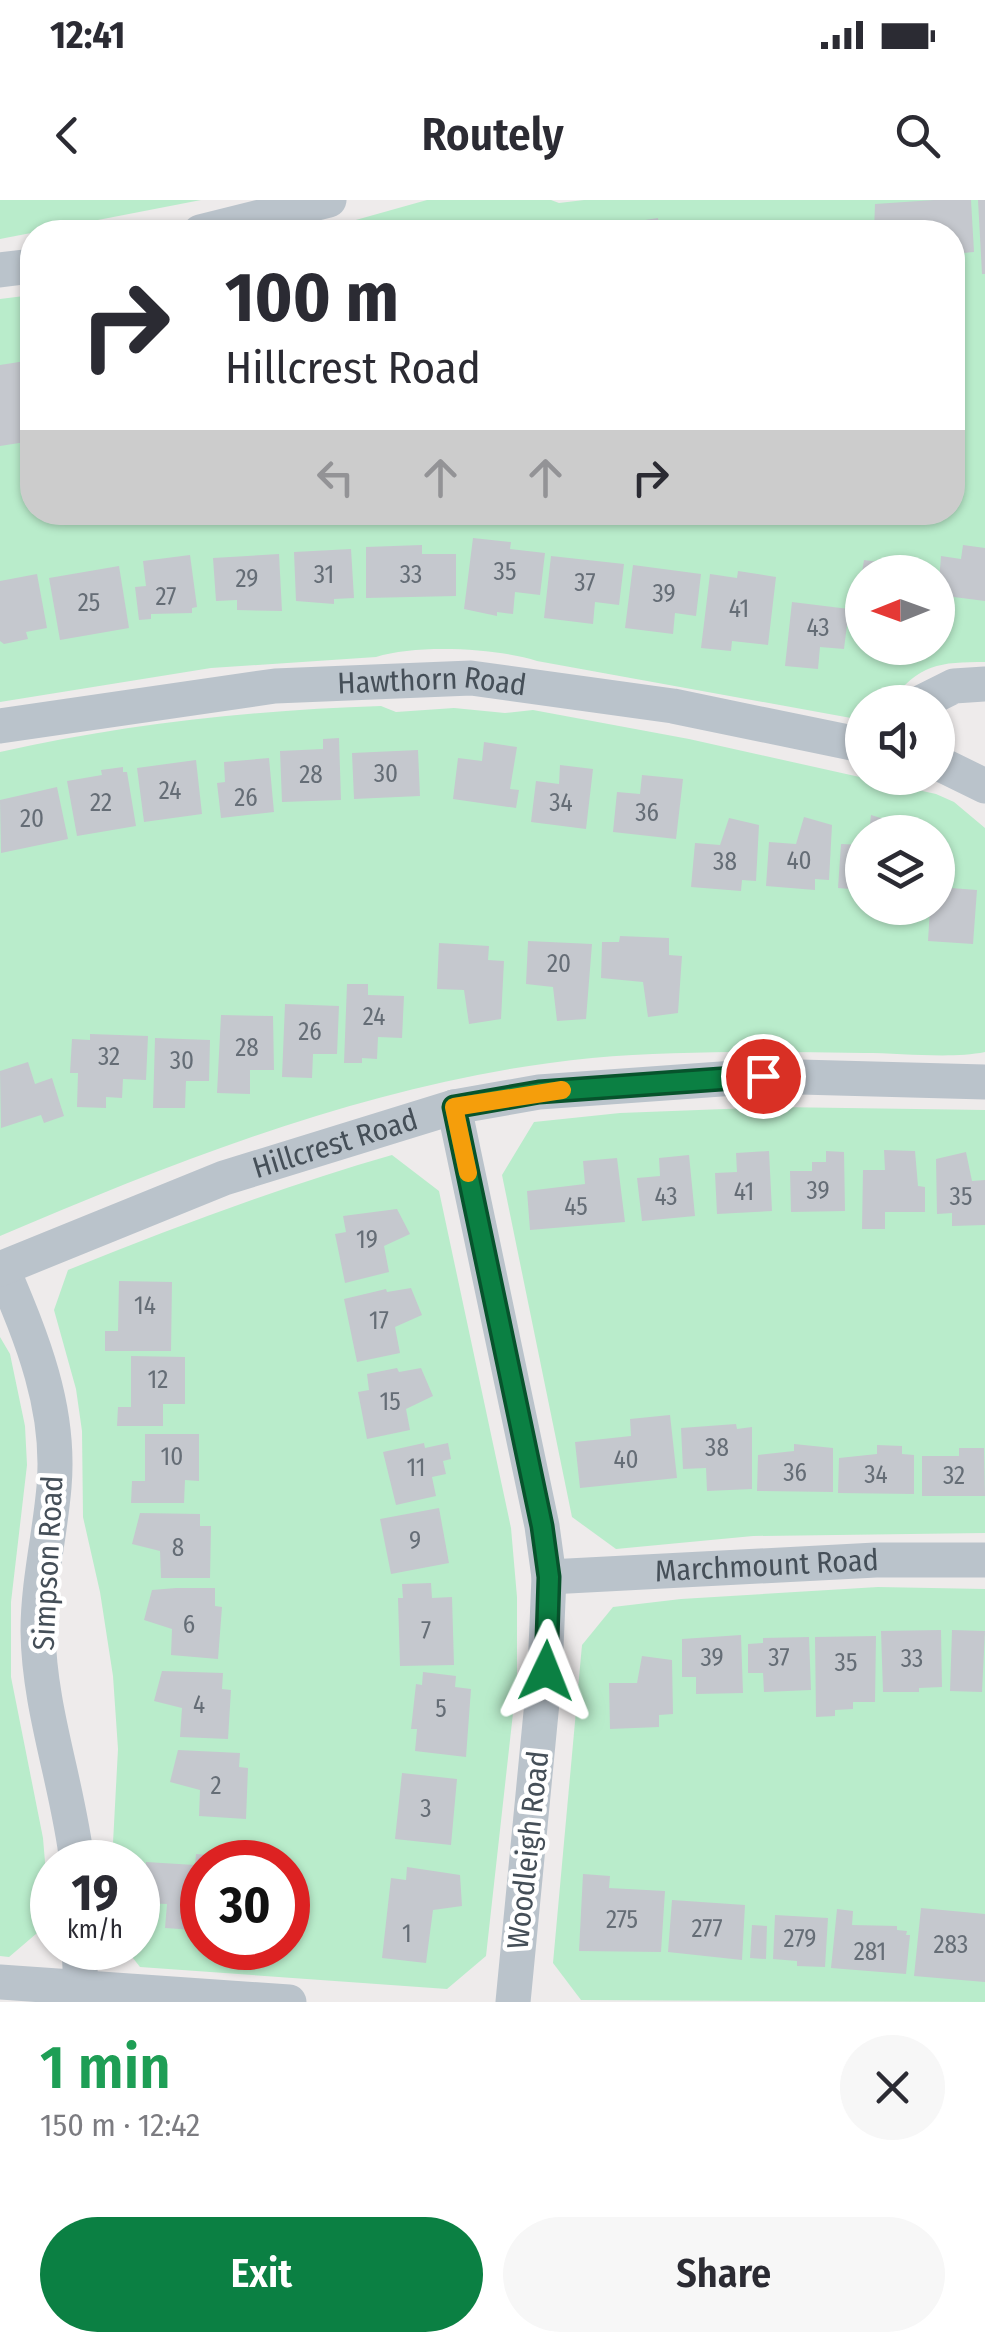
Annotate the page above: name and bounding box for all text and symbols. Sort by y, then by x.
text: 12:41 [50,12,125,58]
icon: back [40,108,95,163]
text: Routely [421,108,564,162]
icon: search [890,108,945,163]
text: 100 m [225,256,399,340]
icon: right [60,260,190,390]
text: Hillcrest Road [225,341,481,395]
icon: left [308,450,363,505]
icon: ahead [413,450,468,505]
icon: ahead [518,450,573,505]
icon: right [623,450,678,505]
north arrow [845,555,955,665]
map controls [845,555,955,925]
house number: 35 [494,557,516,587]
house number: 31 [314,560,334,590]
house number: 33 [400,560,422,590]
house number: 29 [235,564,259,594]
house number: 37 [574,568,596,598]
house number: 39 [652,579,676,609]
house number: 27 [156,582,176,612]
house number: 25 [78,588,100,618]
house number: 41 [729,594,749,624]
house number: 43 [806,613,830,643]
street label: Hawthorn Road [337,659,529,703]
button: sound [845,685,955,795]
house number: 30 [374,759,398,789]
house number: 28 [299,760,323,790]
house number: 24 [159,776,181,806]
house number: 26 [234,783,258,813]
house number: 22 [90,788,112,818]
house number: 34 [549,788,573,818]
house number: 36 [635,798,659,828]
house number: 20 [20,804,44,834]
button: layers [845,815,955,925]
house number: 40 [786,846,812,876]
house number: 38 [713,847,737,877]
house number: 20 [547,949,571,979]
house number: 24 [363,1002,385,1032]
house number: 26 [298,1017,322,1047]
house number: 28 [235,1033,259,1063]
pin [721,1034,806,1119]
house number: 32 [98,1042,120,1072]
house number: 30 [170,1046,194,1076]
icon: arrive [736,1049,791,1104]
street label: Hillcrest Road [248,1101,422,1186]
house number: 39 [806,1176,830,1206]
house number: 41 [734,1177,754,1207]
house number: 43 [654,1182,678,1212]
house number: 35 [950,1182,972,1212]
house number: 45 [564,1192,588,1222]
house number: 19 [356,1225,378,1255]
house number: 14 [134,1291,156,1321]
house number: 17 [369,1306,389,1336]
house number: 12 [148,1365,168,1395]
house number: 15 [379,1387,401,1417]
house number: 38 [705,1433,729,1463]
house number: 10 [161,1442,183,1472]
house number: 40 [613,1445,639,1475]
house number: 11 [406,1453,426,1483]
house number: 36 [783,1458,807,1488]
house number: 34 [864,1460,888,1490]
house number: 32 [943,1461,965,1491]
street label: Simpson Road [25,1475,71,1651]
house number: 9 [409,1526,421,1556]
house number: 8 [172,1533,184,1563]
street label: Marchmount Road [654,1542,879,1589]
house number: 6 [183,1610,195,1640]
house number: 7 [421,1616,431,1646]
position arrow [494,1619,598,1723]
house number: 39 [700,1643,724,1673]
house number: 37 [768,1643,790,1673]
house number: 33 [901,1644,923,1674]
house number: 35 [835,1648,857,1678]
house number: 4 [193,1690,205,1720]
house number: 5 [435,1694,447,1724]
street label: Woodleigh Road [500,1749,556,1951]
house number: 2 [210,1771,222,1801]
house number: 3 [420,1794,432,1824]
speed limit sign: 30 [180,1840,310,1970]
text: 19 [71,1863,118,1923]
house number: 275 [606,1905,638,1935]
house number: 277 [691,1914,723,1944]
text: km/h [67,1915,123,1945]
house number: 1 [402,1919,412,1949]
house number: 279 [784,1924,816,1954]
house number: 283 [934,1930,968,1960]
house number: 281 [854,1937,886,1967]
text: 1 min [40,2032,171,2104]
button: close [840,2035,945,2140]
text: 150 m · 12:42 [40,2106,200,2144]
button: Exit [40,2217,483,2332]
button: Share [503,2217,945,2332]

